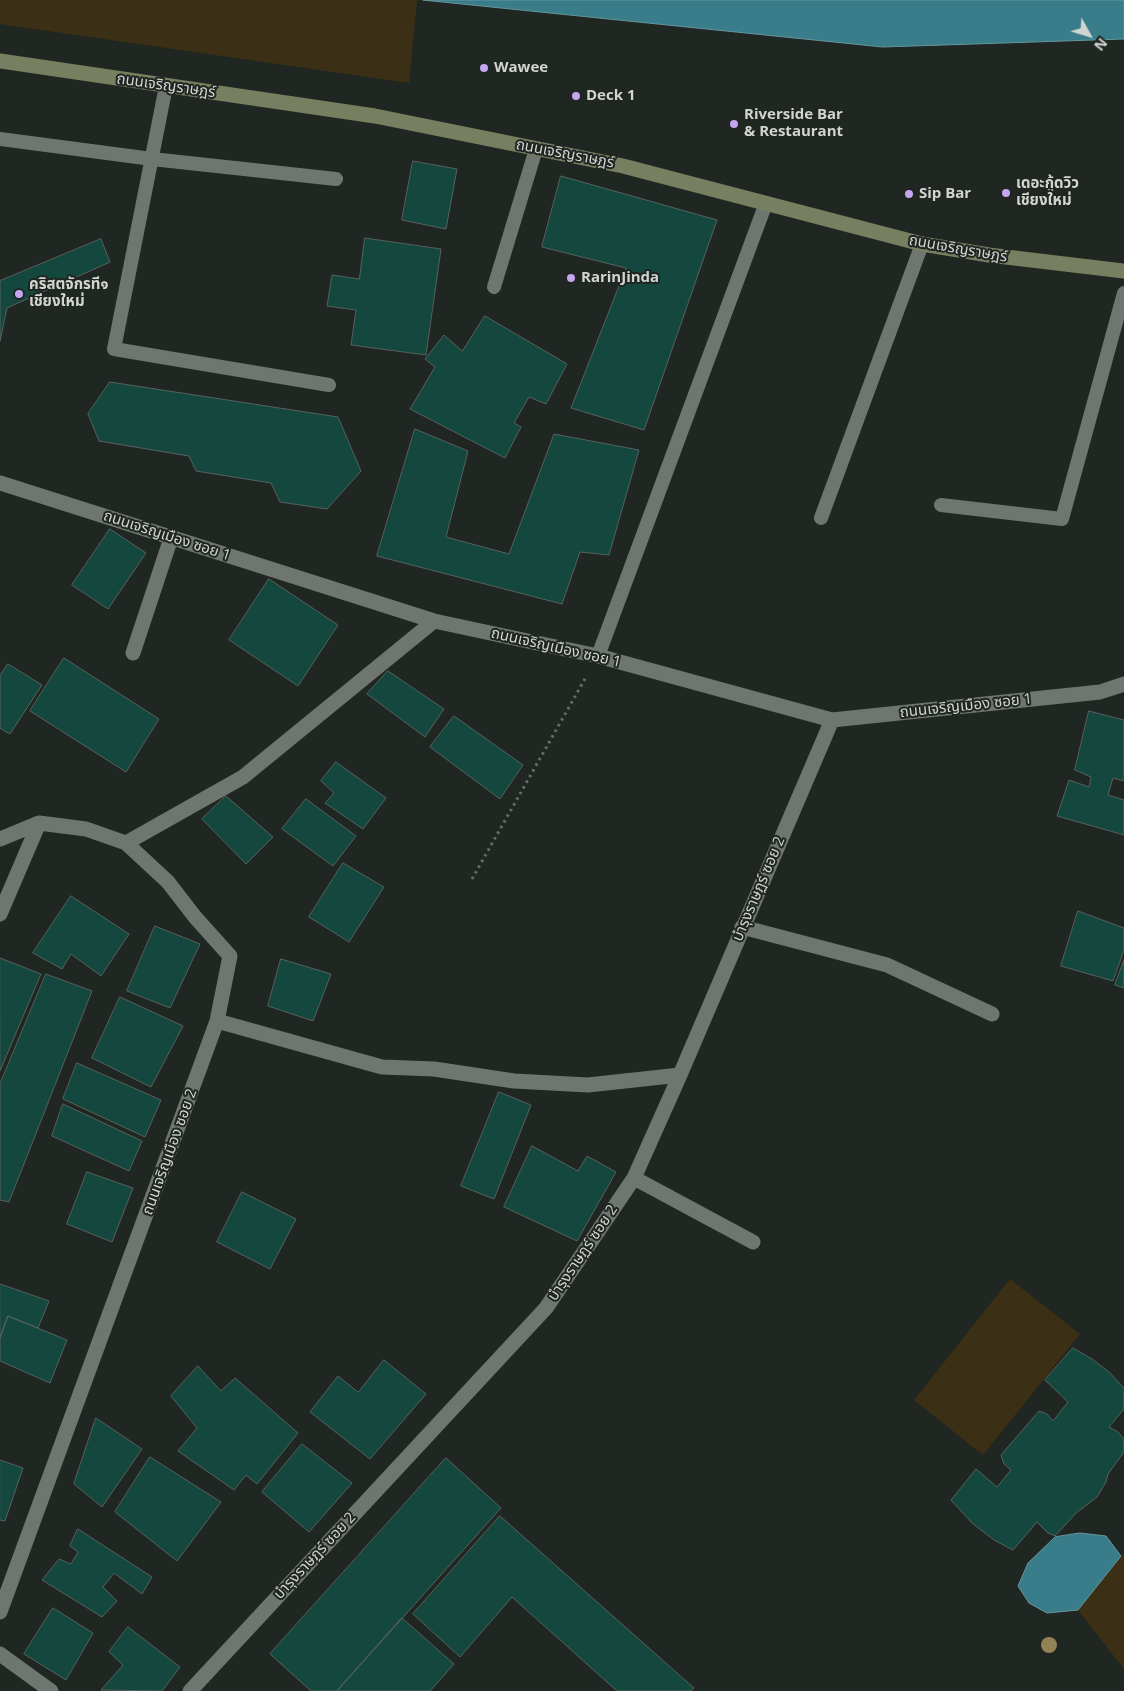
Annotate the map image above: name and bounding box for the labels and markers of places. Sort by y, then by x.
place label: Wawee [494,59,548,77]
marker: Wawee [478,62,490,74]
place label: Deck 1 [586,87,635,105]
marker: Deck 1 [570,90,582,102]
place label: Riverside Bar & Restaurant [744,106,843,141]
marker: Riverside Bar & Restaurant [728,118,740,130]
place label: เดอะกู้ดวิว เชียงใหม่ [1016,175,1079,210]
place label: Sip Bar [919,185,971,203]
marker: เดอะกู้ดวิว เชียงใหม่ [1000,187,1012,199]
marker: Sip Bar [903,188,915,200]
place label: RarinJinda [581,269,659,287]
marker: RarinJinda [565,272,577,284]
place label: คริสตจักรที๑ เชียงใหม่ [29,276,108,311]
marker: คริสตจักรที๑ เชียงใหม่ [13,288,25,300]

